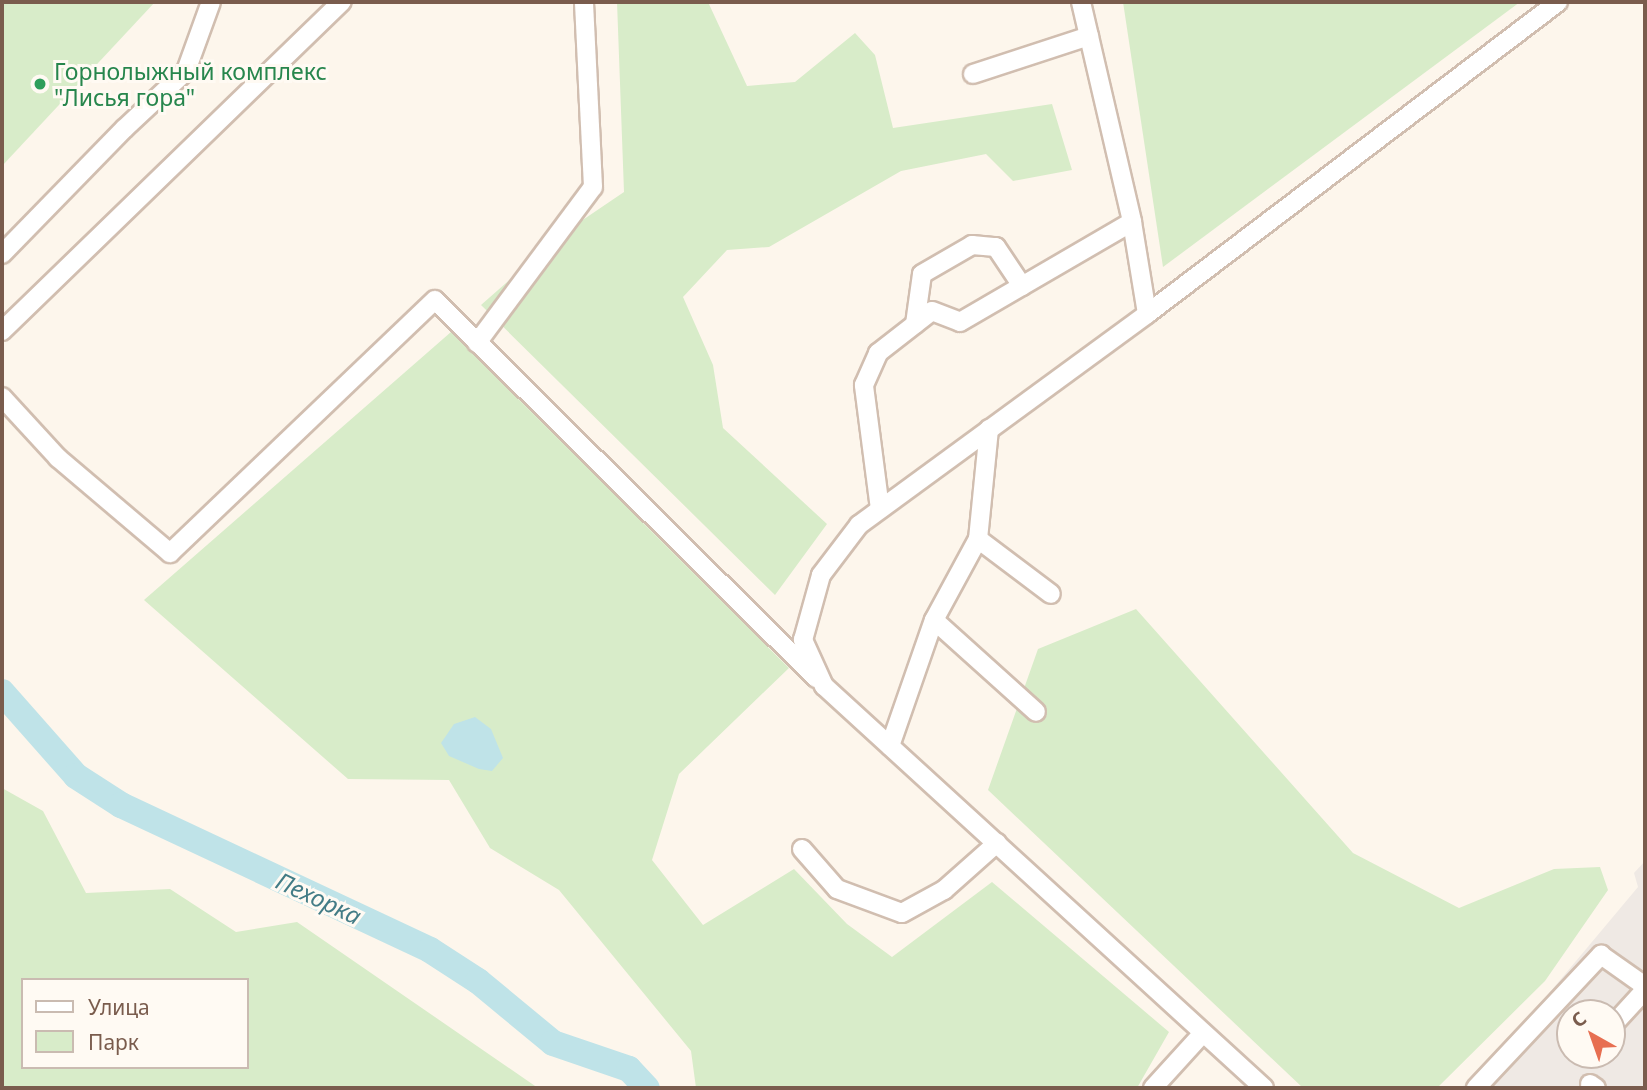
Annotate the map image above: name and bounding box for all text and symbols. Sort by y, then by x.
place label: Горнолыжный комплекс "Лисья гора" [54,57,327,111]
marker: Горнолыжный комплекс "Лисья гора" [32,76,48,92]
water label: Пехорка [272,866,366,930]
legend [21,978,248,1069]
text: Улица [88,993,150,1021]
north arrow [1556,999,1626,1069]
text: С [1566,1006,1592,1033]
text: Парк [88,1028,139,1056]

